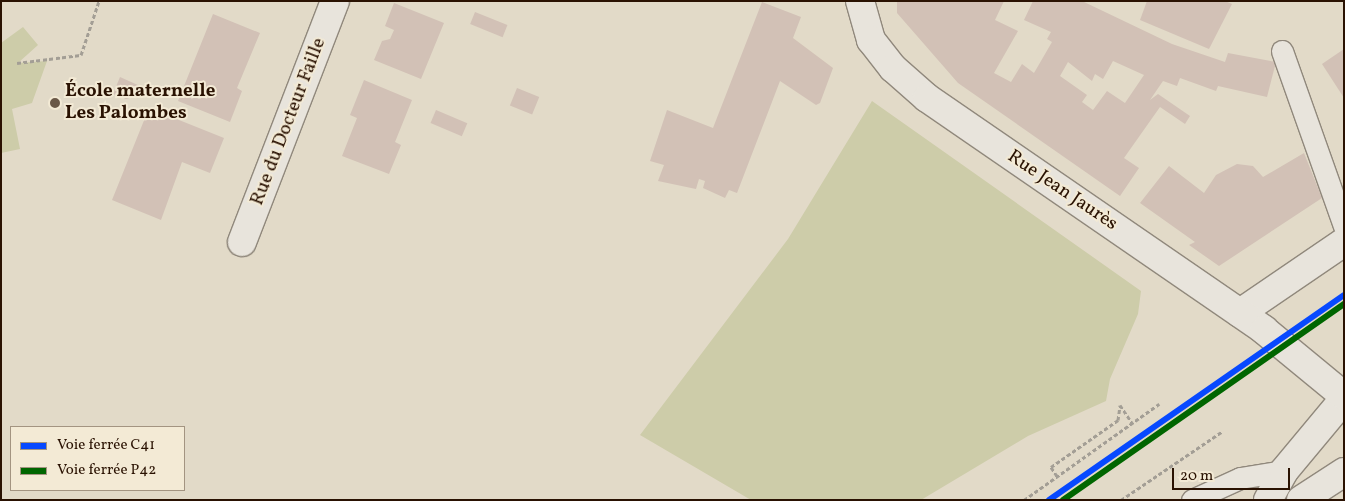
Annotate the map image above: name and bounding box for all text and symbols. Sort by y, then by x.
street label: Rue du Docteur Faille [247,35,331,209]
place label: École maternelle Les Palombes [65,81,215,125]
marker: École maternelle Les Palombes [49,97,61,109]
street label: Rue Jean Jaurès [1003,146,1121,236]
legend [10,426,185,491]
text: Voie ferrée C41 [57,435,155,456]
scale bar [1175,458,1292,490]
text: Voie ferrée P42 [57,460,156,481]
text: 20 m [1180,466,1213,487]

